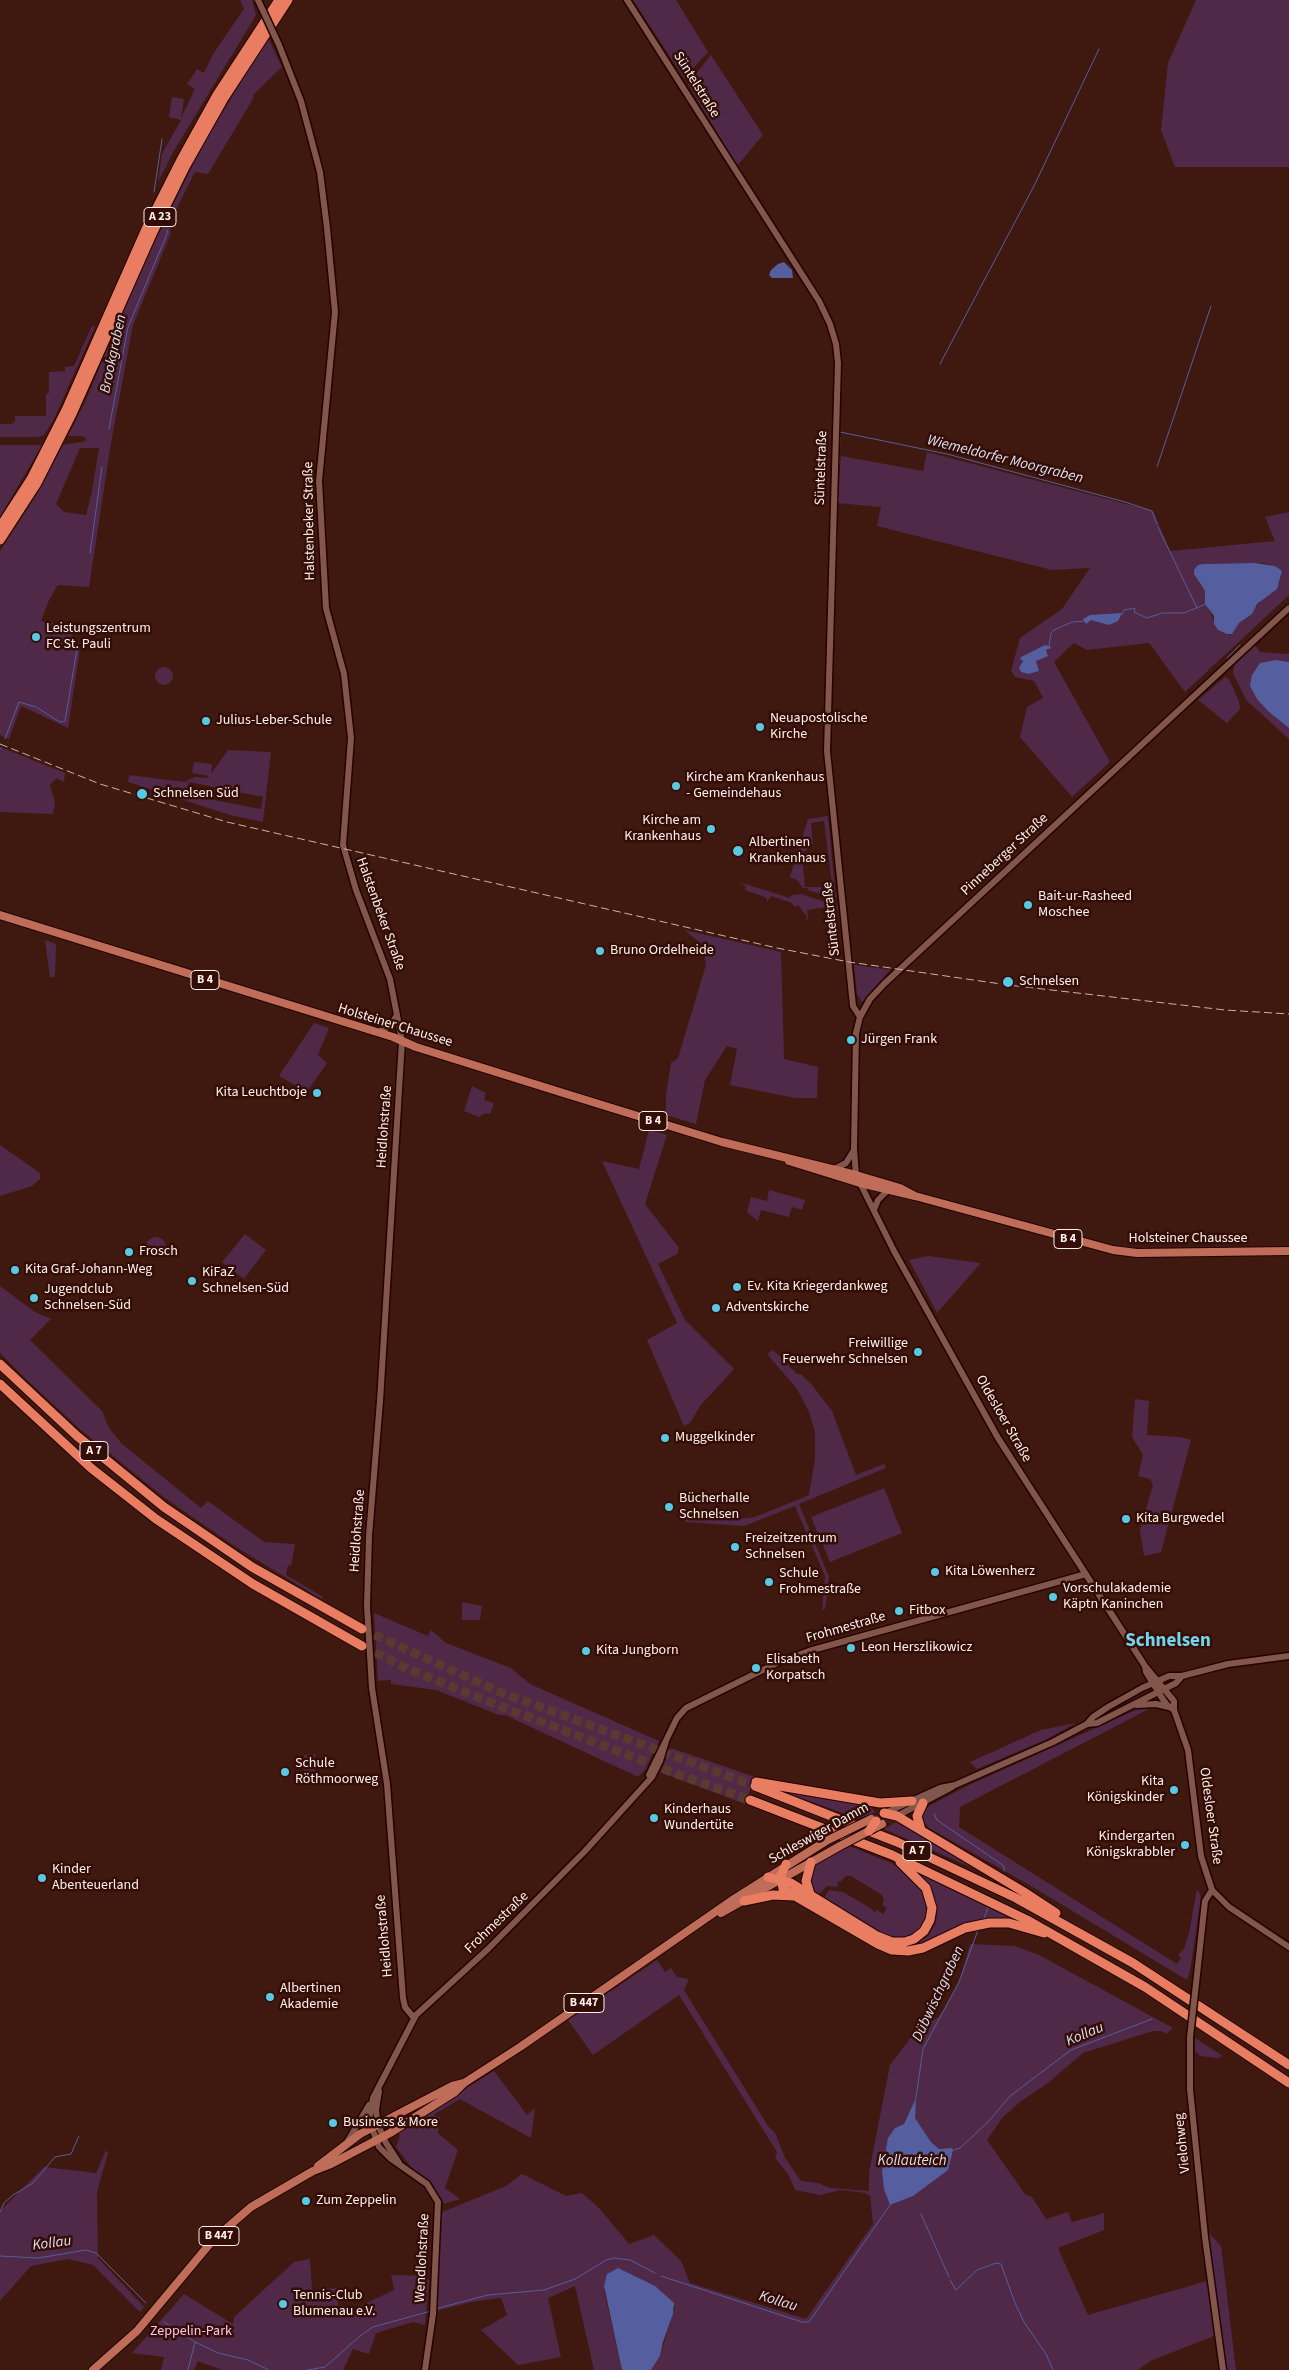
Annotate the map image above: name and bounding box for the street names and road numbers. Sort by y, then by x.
street label: Süntelstraße [669,49,723,121]
road number: A 23 [144,208,176,226]
street label: Süntelstraße [812,430,832,506]
street label: Halstenbeker Straße [301,461,319,581]
street label: Pinneberger Straße [958,810,1052,900]
street label: Halstenbeker Straße [352,855,408,973]
street label: Süntelstraße [820,881,844,957]
road number: B 4 [191,970,219,990]
street label: Holsteiner Chaussee [336,1001,454,1051]
street label: Heidlohstraße [374,1085,396,1169]
road number: B 4 [639,1112,667,1130]
road number: B 4 [1054,1230,1082,1248]
street label: Holsteiner Chaussee [1129,1231,1247,1247]
street label: Oldesloer Straße [971,1373,1035,1465]
road number: A 7 [80,1442,108,1460]
street label: Heidlohstraße [347,1489,369,1573]
street label: Frohmestraße [804,1609,888,1647]
street label: Oldesloer Straße [1195,1766,1225,1866]
street label: Schleswiger Damm [766,1800,872,1868]
road number: A 7 [903,1842,931,1860]
street label: Frohmestraße [462,1888,532,1958]
street label: Heidlohstraße [373,1894,397,1978]
road number: B 447 [564,1994,604,2012]
street label: Vielohweg [1171,2112,1195,2174]
street label: Wendlohstraße [412,2213,434,2303]
road number: B 447 [199,2226,239,2246]

